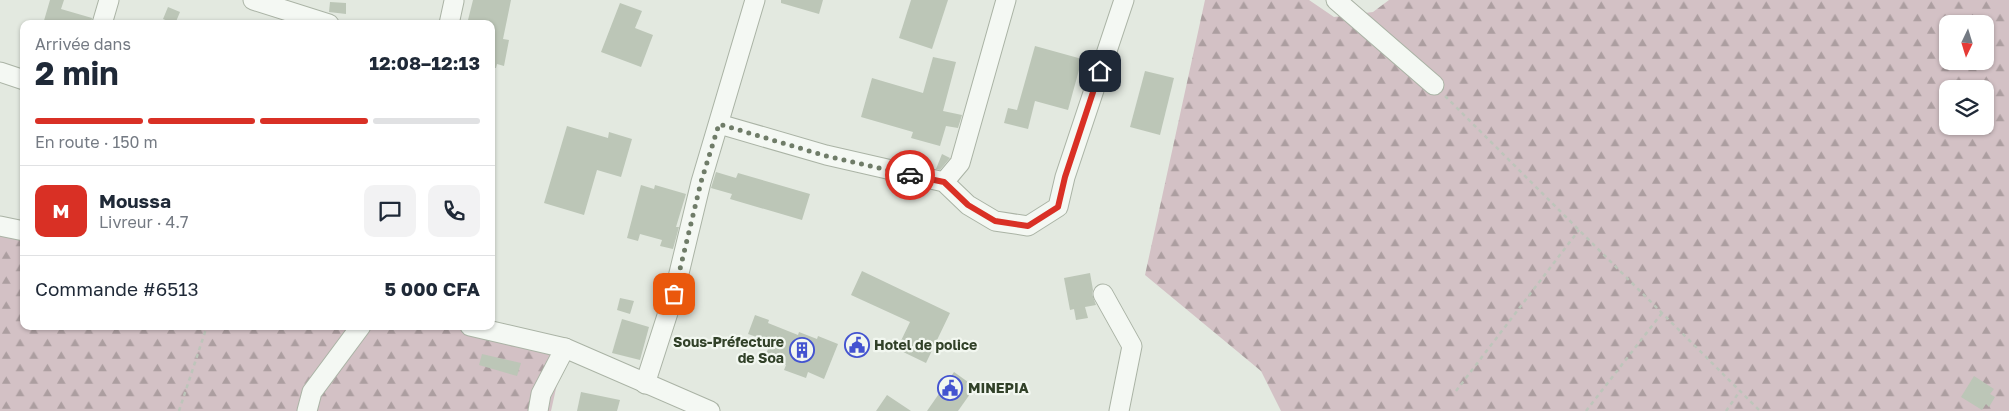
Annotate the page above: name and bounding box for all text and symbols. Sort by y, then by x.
north arrow [1939,15,1994,70]
map controls [1939,15,1994,135]
text: Arrivée dans [35,34,131,54]
pin [1079,50,1121,92]
text: 12:08–12:13 [369,51,480,74]
text: 2 min [35,54,119,92]
icon: home [1086,57,1114,85]
button: layers [1939,80,1994,135]
text: En route · 150 m [35,132,158,152]
courier [885,150,935,200]
icon: car [896,161,924,189]
button: chat [364,185,416,237]
button: phone [428,185,480,237]
text: Moussa [99,189,171,212]
text: M [53,199,69,222]
text: Livreur · 4.7 [99,212,189,232]
pin [653,273,695,315]
text: Commande #6513 [35,277,199,300]
text: 5 000 CFA [385,277,480,300]
icon: bag [660,280,688,308]
public building icon: Hotel de police [844,332,870,358]
place label: Sous-Préfecture de Soa [673,333,784,366]
place label: Hotel de police [874,336,977,353]
building icon: Sous-Préfecture de Soa [789,337,815,363]
public building icon: MINEPIA [937,375,963,401]
place label: MINEPIA [968,379,1029,396]

